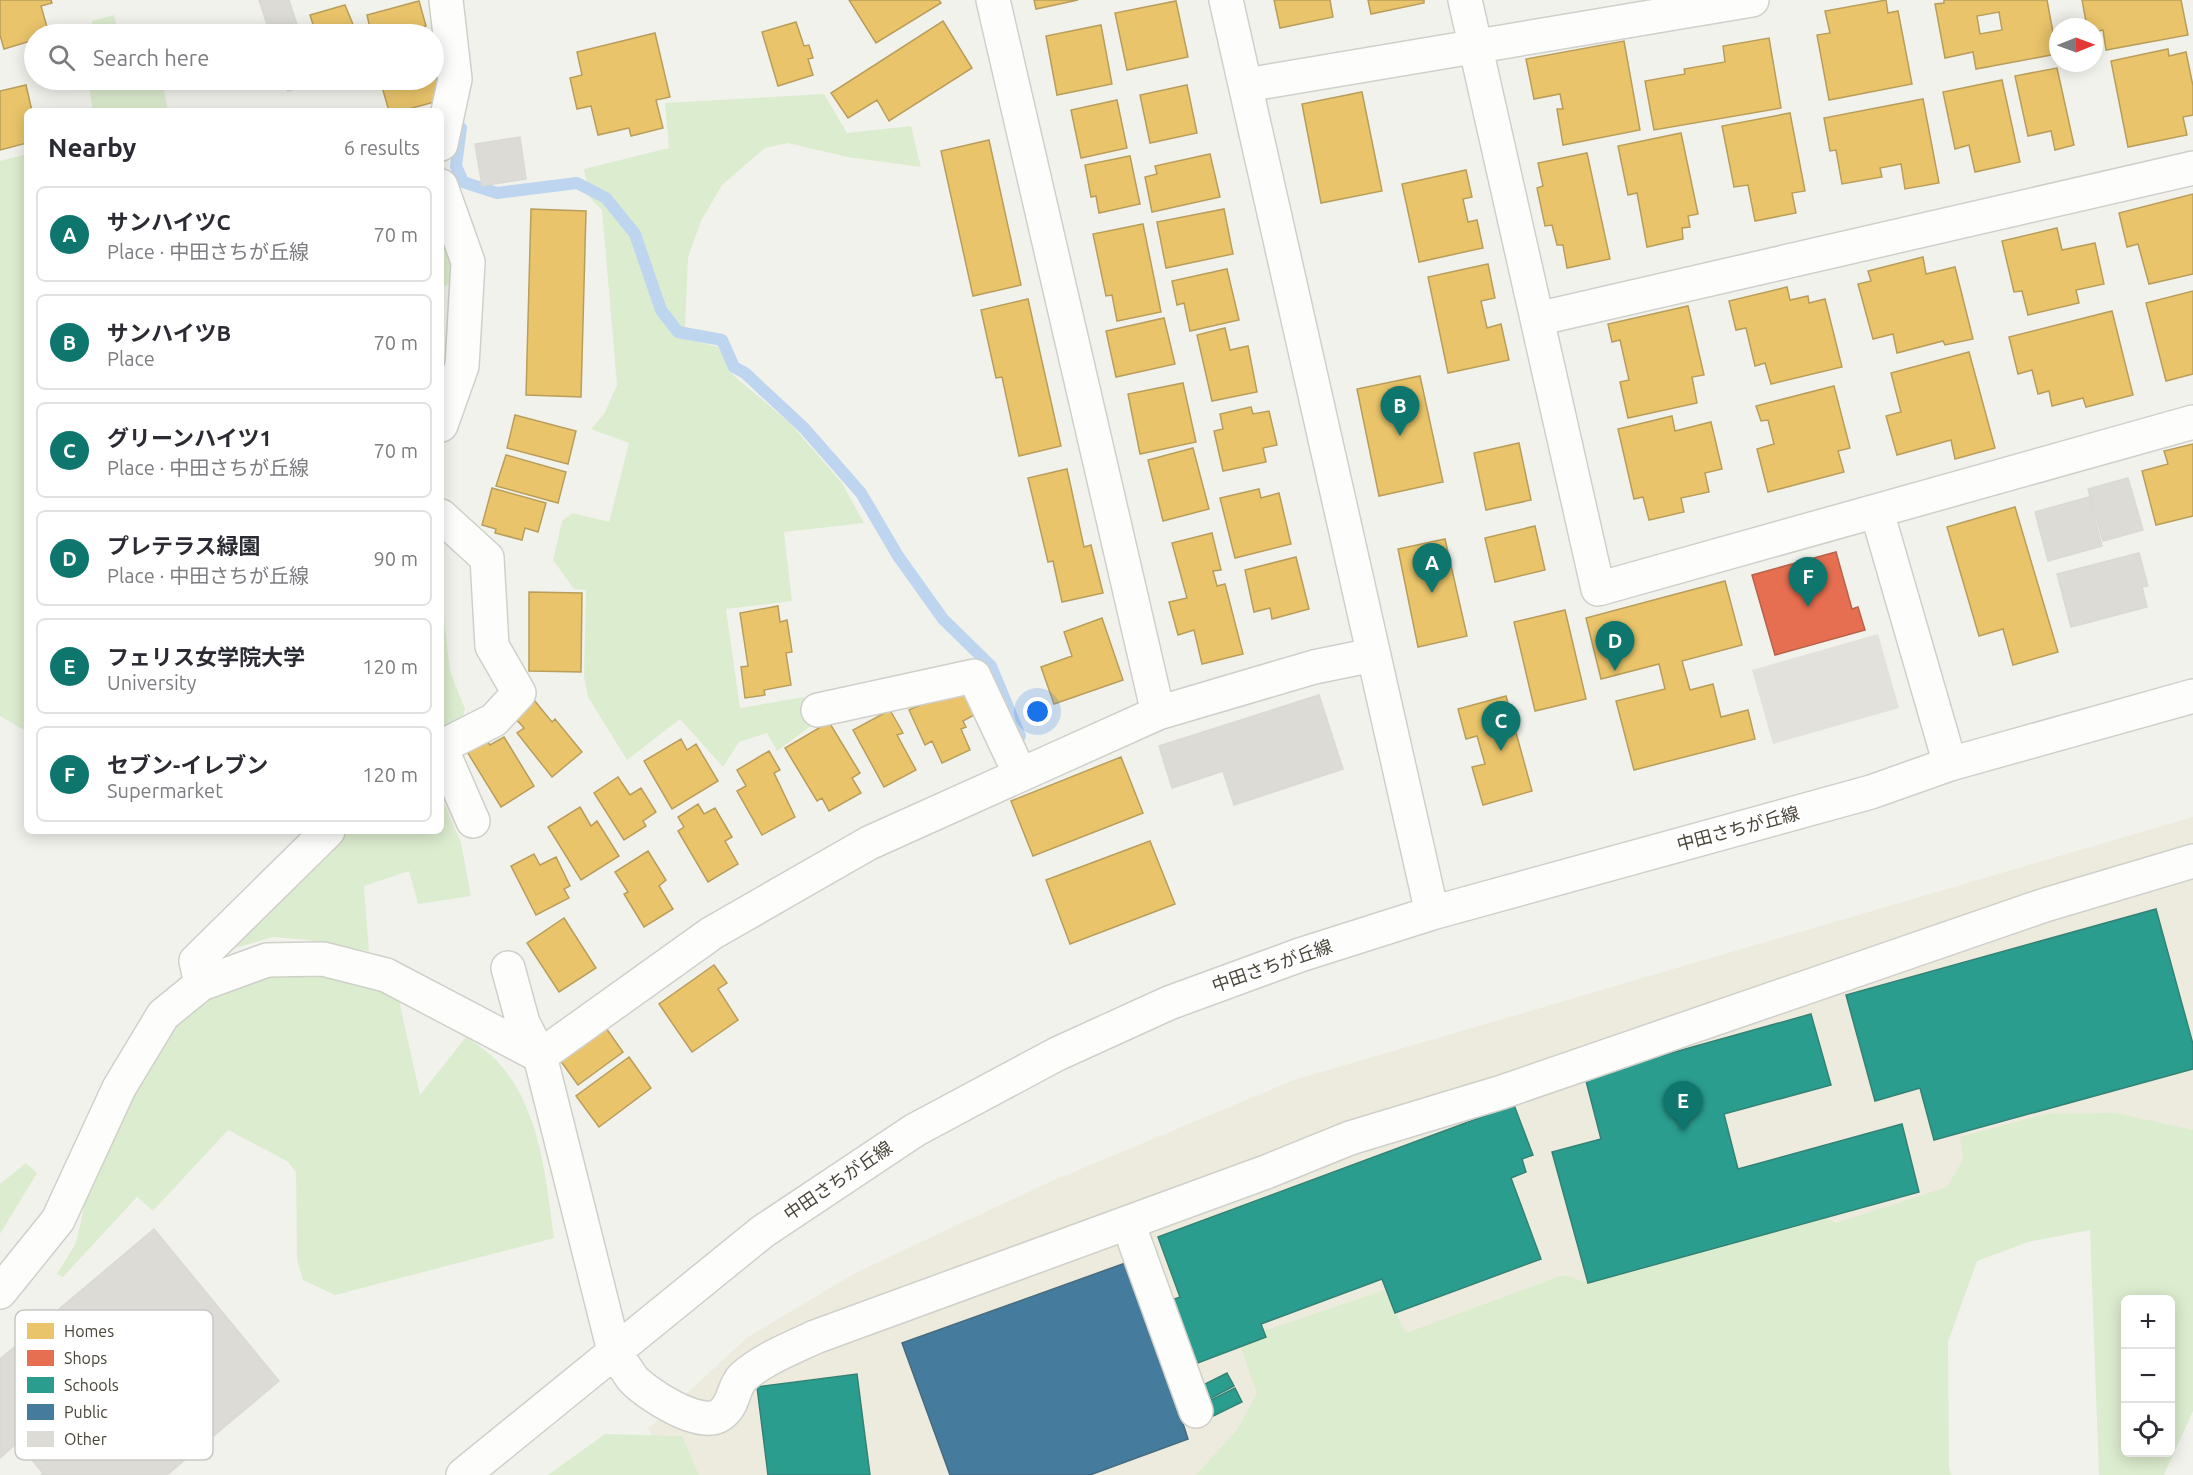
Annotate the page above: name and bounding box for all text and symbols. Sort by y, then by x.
north arrow [2049,18,2103,72]
search box [24,24,444,90]
icon: search [45,41,78,74]
text: Search here [93,45,209,70]
text: Nearby [48,133,136,162]
text: 6 results [344,136,420,159]
text: サンハイツC [107,209,231,234]
text: A [62,223,77,246]
text: 70 m [374,223,418,246]
text: Place · 中田さちが丘線 [107,240,309,263]
text: サンハイツB [107,320,231,345]
text: B [63,331,76,354]
text: 70 m [374,331,418,354]
text: Place [107,347,155,370]
pin: B [1380,386,1420,436]
text: グリーンハイツ1 [107,425,272,450]
text: C [63,439,76,462]
text: 70 m [374,439,418,462]
text: Place · 中田さちが丘線 [107,456,309,479]
text: プレテラス緑園 [107,533,261,558]
pin: A [1412,544,1452,593]
text: D [62,547,77,570]
text: 90 m [374,547,418,570]
pin: F [1788,558,1828,607]
text: Place · 中田さちが丘線 [107,564,309,587]
pin: D [1596,622,1634,671]
text: フェリス女学院大学 [107,644,305,669]
text: E [64,655,75,678]
text: 120 m [362,655,418,678]
text: University [107,671,196,694]
your location [1023,697,1052,726]
pin: C [1482,702,1520,751]
text: セブン-イレブン [107,752,268,777]
text: F [64,763,75,786]
text: 120 m [362,763,418,786]
text: Supermarket [107,779,223,802]
street label: 中田さちが丘線 [1674,802,1801,854]
street label: 中田さちが丘線 [1209,935,1334,995]
pin: E [1664,1082,1702,1131]
street label: 中田さちが丘線 [780,1137,895,1224]
map controls [2121,1295,2175,1457]
button: + [2121,1295,2175,1349]
legend [15,1310,213,1460]
text: Homes [64,1322,114,1340]
text: Shops [64,1349,107,1367]
button: − [2121,1349,2175,1403]
text: Schools [64,1376,119,1394]
text: Public [64,1403,108,1421]
button: locate [2121,1403,2175,1457]
text: Other [64,1430,107,1448]

